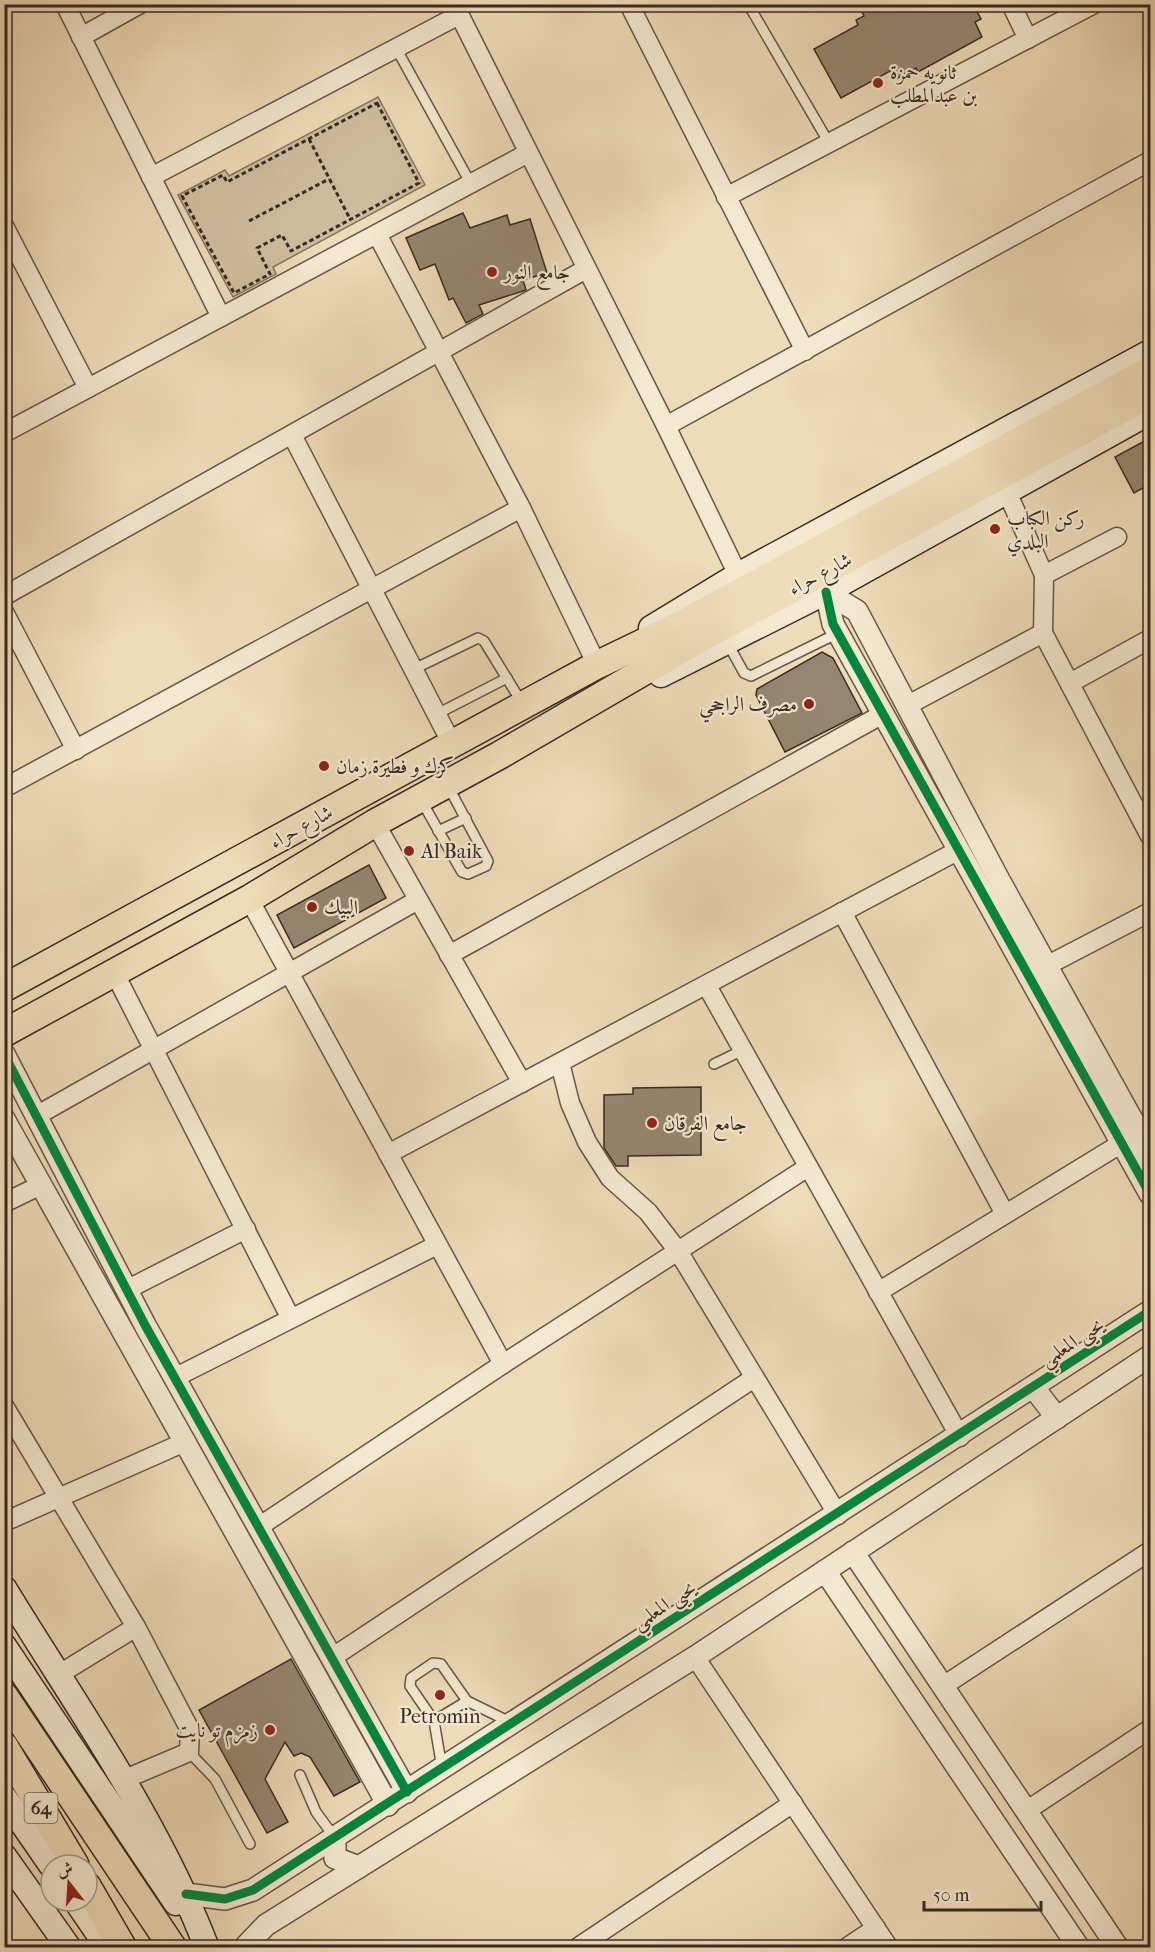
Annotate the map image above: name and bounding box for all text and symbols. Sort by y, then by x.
place label: ثانويه حمزة بن عبدالمطلب [890,61,977,109]
marker: ثانويه حمزة بن عبدالمطلب [871,76,885,90]
place label: جامع النور [502,261,570,290]
marker: جامع النور [485,265,499,279]
place label: ركن الكباب البلدي [1007,507,1085,557]
marker: ركن الكباب البلدي [988,522,1002,536]
street label: شارع حراء [784,548,858,606]
place label: مصرف الراجحي [699,693,797,723]
marker: مصرف الراجحي [802,697,816,711]
place label: كرك و فطيرة زمان [336,755,454,779]
marker: كرك و فطيرة زمان [317,759,331,773]
street label: شارع حراء [265,800,339,859]
place label: Al Baik [420,840,483,863]
marker: Al Baik [402,844,416,858]
place label: البيك [324,896,358,919]
marker: البيك [305,900,319,914]
place label: جامع الفرقان [664,1112,747,1141]
marker: جامع الفرقان [645,1116,659,1130]
street label: يحيى المعلمي [1036,1313,1112,1377]
street label: يحيى المعلمي [628,1576,704,1640]
marker: Petromin [433,1688,447,1702]
place label: Petromin [399,1705,481,1728]
place label: زمزم تو نايت [176,1719,258,1748]
marker: زمزم تو نايت [263,1723,277,1737]
road number: 64 [24,1793,57,1823]
north arrow [39,1853,99,1913]
text: ش [54,1858,75,1881]
scale bar [924,1874,1041,1912]
text: 50 m [933,1885,970,1906]

